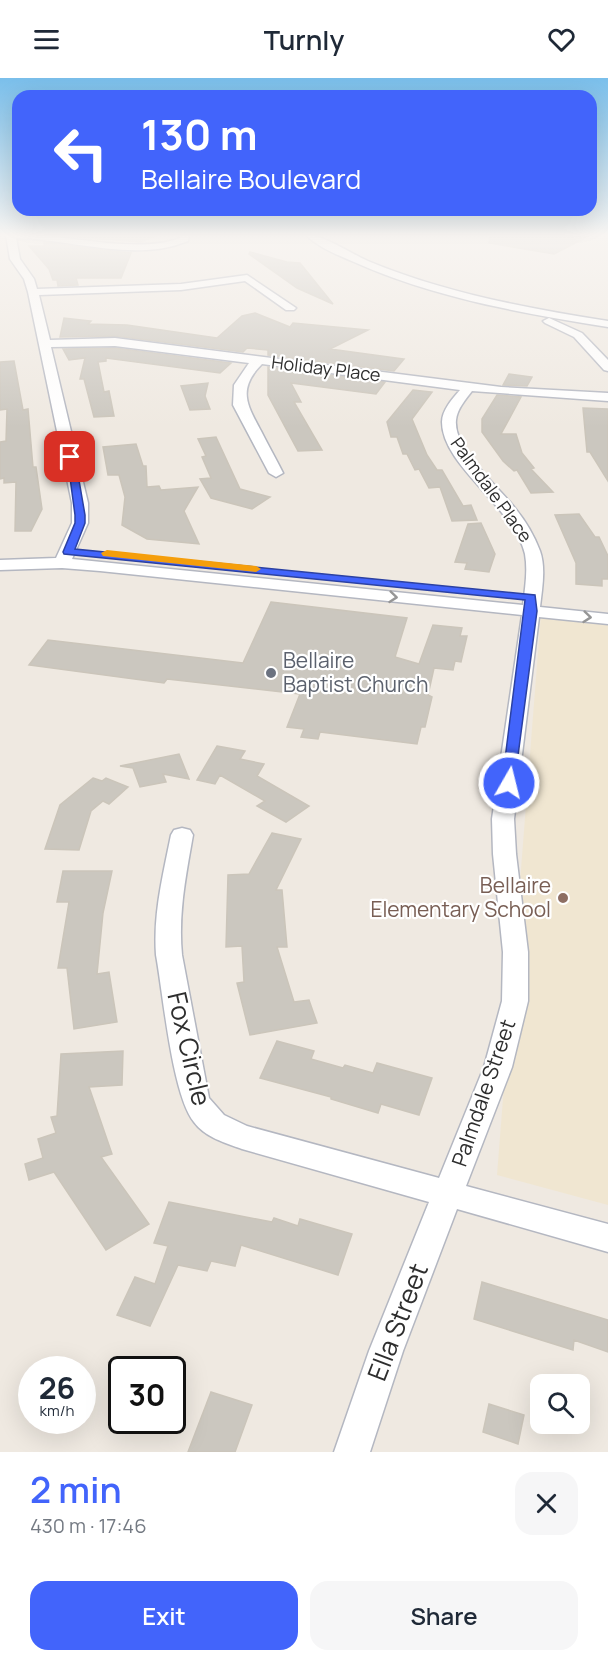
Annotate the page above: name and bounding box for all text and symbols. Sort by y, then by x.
text: Turnly [264,21,344,58]
icon: menu [30,23,63,56]
icon: heart [545,23,578,56]
text: 130 m [141,105,258,163]
icon: left [42,114,120,192]
text: Bellaire Boulevard [141,160,361,197]
street label: Holiday Place [270,349,382,387]
pin [44,431,95,482]
street label: Palmdale Place [446,432,538,547]
icon: arrive [53,440,86,473]
one-way arrow [388,590,397,603]
one-way arrow [582,610,591,623]
place label: Bellaire Baptist Church [283,646,428,698]
marker: Bellaire Baptist Church [264,666,278,680]
position arrow [477,751,541,815]
place label: Bellaire Elementary School [370,871,551,923]
marker: Bellaire Elementary School [556,891,570,905]
street label: Fox Circle [159,988,221,1109]
street label: Palmdale Street [445,1015,521,1170]
street label: Ella Street [358,1258,436,1385]
speed limit sign: 30 [108,1356,186,1434]
text: 26 [39,1367,75,1408]
map controls [530,1374,590,1434]
button: search [530,1374,590,1434]
text: km/h [40,1400,74,1421]
text: 2 min [30,1465,122,1514]
button: close [515,1472,578,1535]
text: 430 m · 17:46 [30,1512,147,1539]
button: Exit [30,1581,298,1650]
button: Share [310,1581,578,1650]

